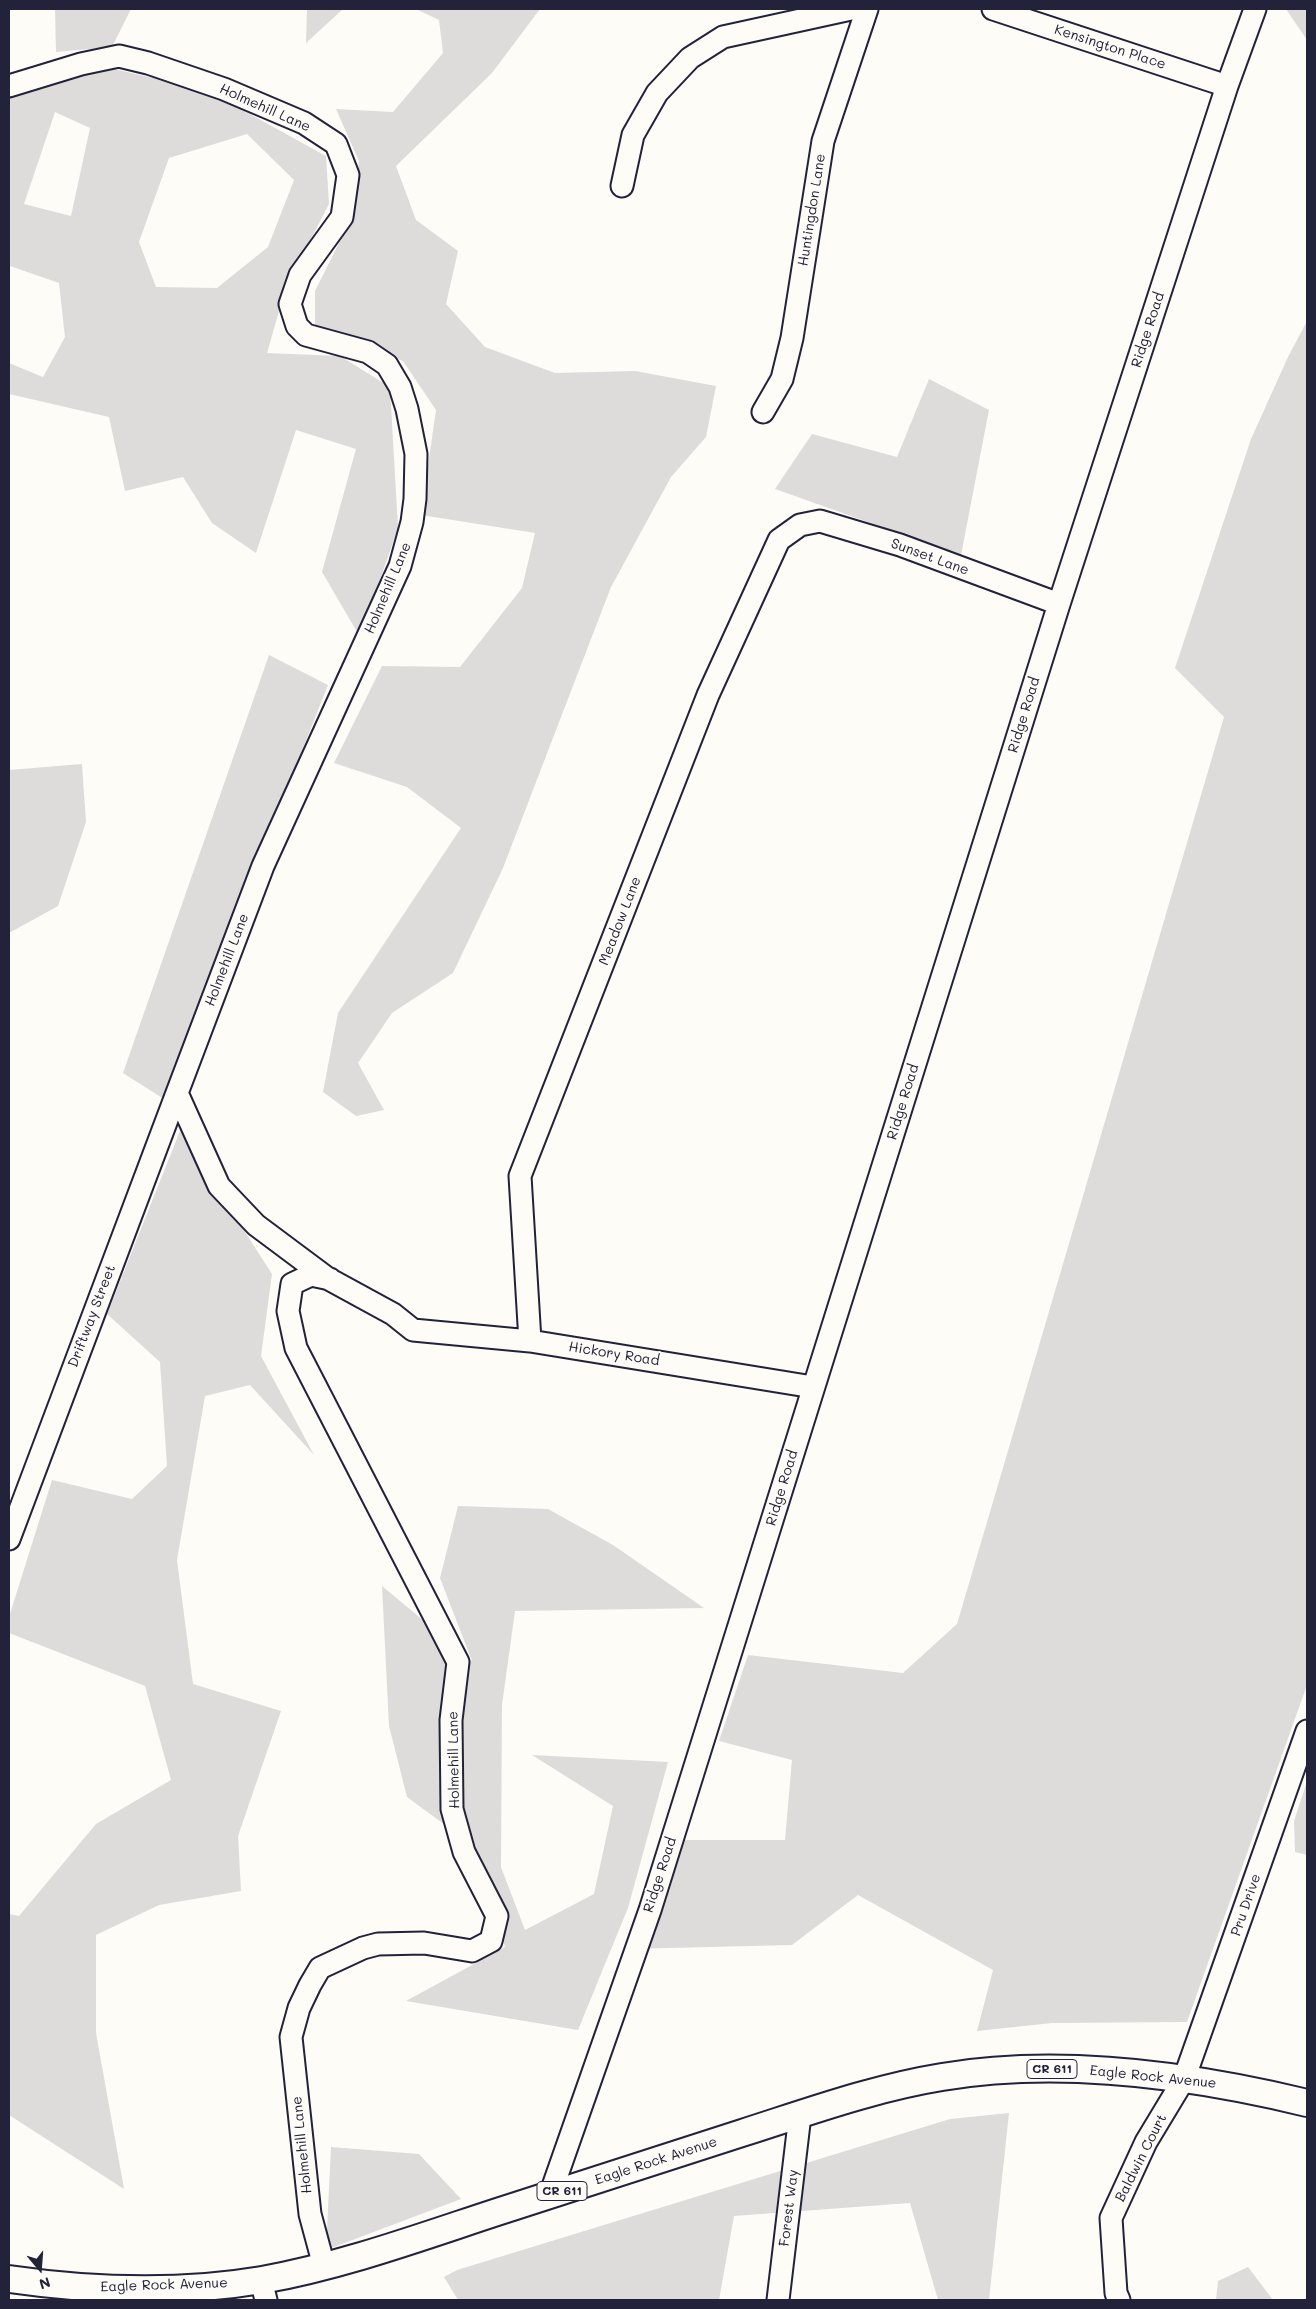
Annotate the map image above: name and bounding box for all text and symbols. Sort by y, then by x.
street label: Kensington Place [1052,21,1168,73]
street label: Holmehill Lane [217,80,313,136]
street label: Huntingdon Lane [795,153,829,267]
street label: Ridge Road [1128,290,1168,370]
street label: Sunset Lane [889,535,971,579]
street label: Holmehill Lane [361,540,415,636]
street label: Ridge Road [1005,675,1043,755]
street label: Meadow Lane [595,874,645,968]
street label: Holmehill Lane [202,911,252,1009]
street label: Ridge Road [884,1062,922,1142]
street label: Driftway Street [65,1262,119,1370]
street label: Hickory Road [567,1339,661,1369]
street label: Ridge Road [763,1448,801,1528]
street label: Holmehill Lane [445,1711,463,1809]
street label: Ridge Road [640,1835,680,1915]
street label: Pru Drive [1228,1872,1264,1938]
road number: CR 611 [1027,2060,1077,2078]
street label: Eagle Rock Avenue [1089,2062,1217,2092]
street label: Holmehill Lane [289,2095,315,2195]
street label: Baldwin Court [1112,2111,1170,2205]
street label: Eagle Rock Avenue [593,2133,719,2189]
street label: Forest Way [776,2168,802,2248]
road number: CR 611 [537,2182,587,2200]
north arrow [15,2244,65,2294]
text: N [37,2273,53,2294]
street label: Eagle Rock Avenue [100,2274,228,2296]

